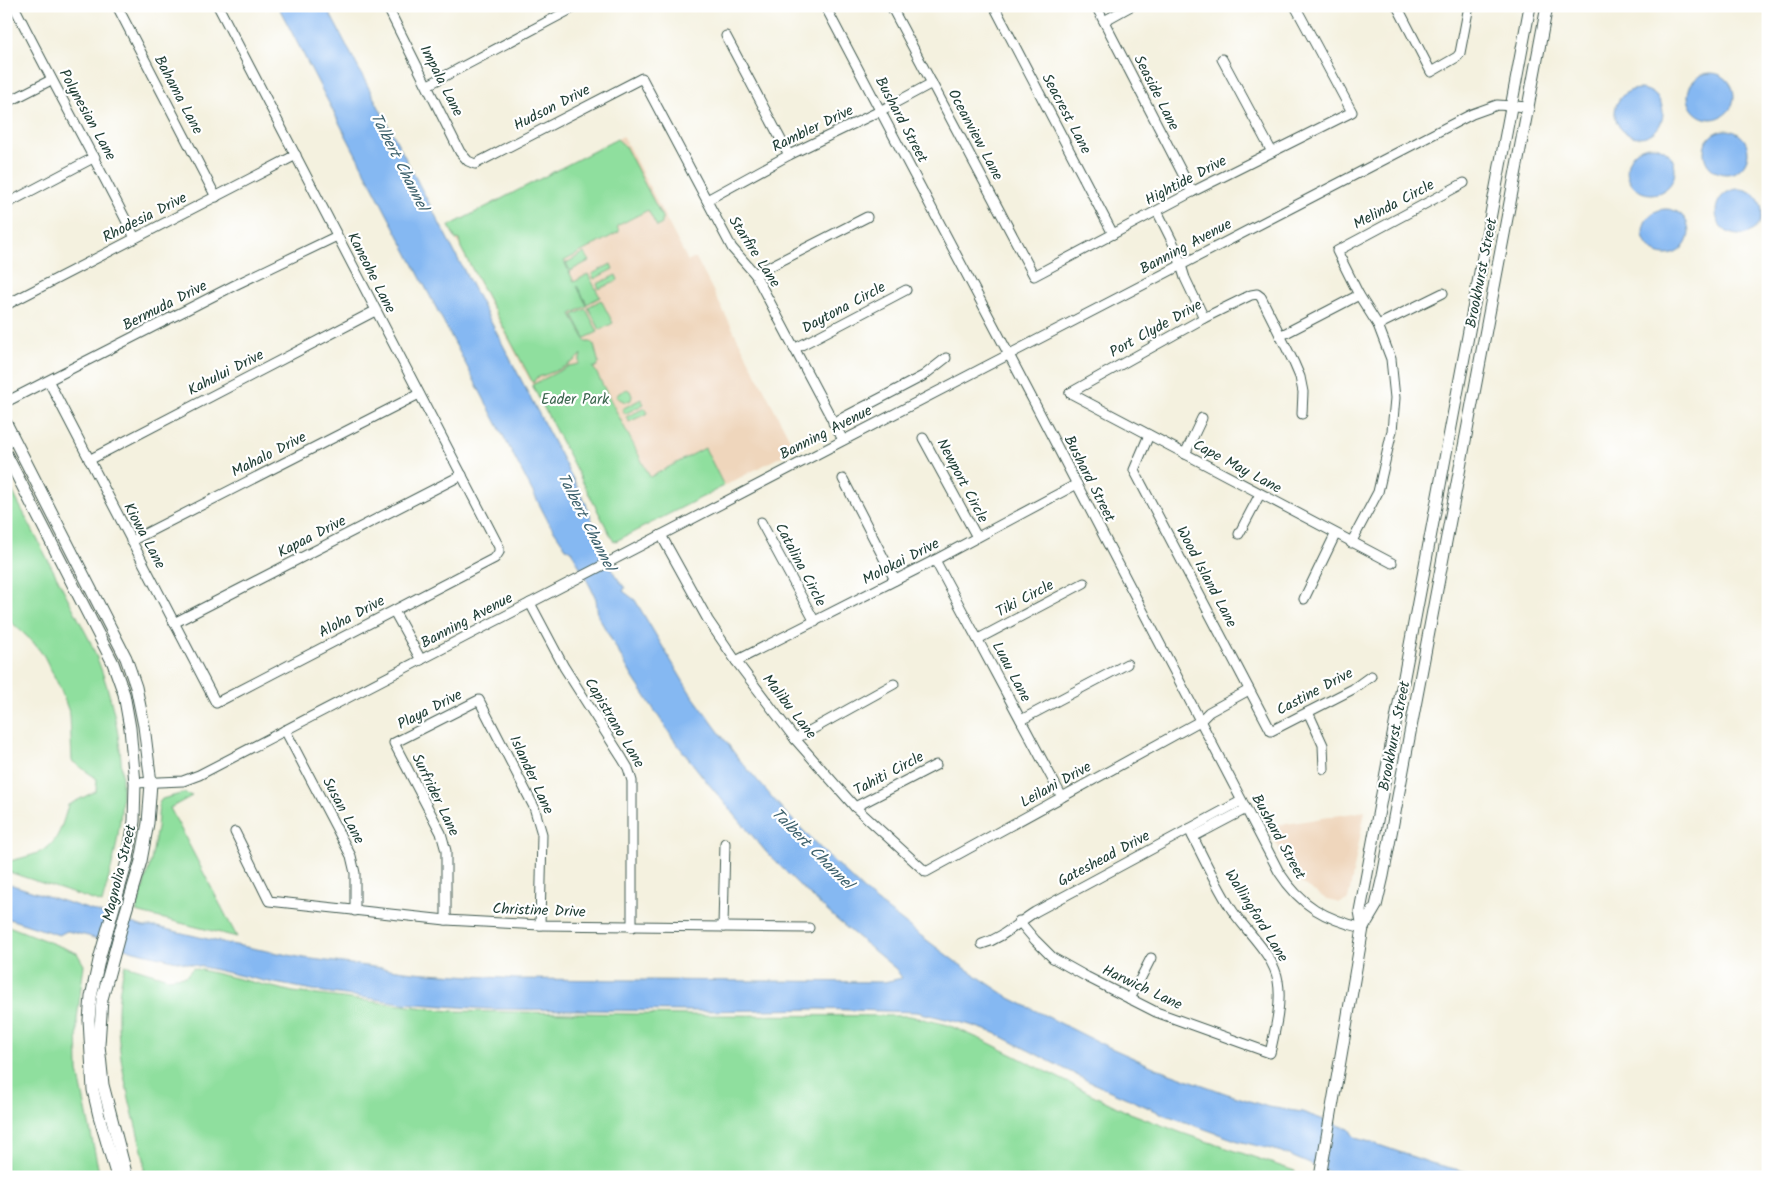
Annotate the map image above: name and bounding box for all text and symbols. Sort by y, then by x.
street label: Impala Lane [413,41,469,121]
street label: Bahama Lane [147,51,209,139]
street label: Seaside Lane [1127,51,1185,135]
street label: Polynesian Lane [52,65,122,165]
street label: Seacrest Lane [1035,69,1097,159]
street label: Bushard Street [868,73,934,168]
street label: Hudson Drive [509,78,595,138]
street label: Oceanview Lane [941,85,1009,185]
street label: Rambler Drive [768,99,858,159]
water label: Talbert Channel [363,109,436,218]
street label: Hightide Drive [1141,149,1231,213]
street label: Melinda Circle [1349,173,1439,236]
street label: Rhodesia Drive [99,186,192,250]
street label: Starfire Lane [722,211,786,293]
street label: Banning Avenue [1136,212,1237,281]
street label: Brookhurst Street [1460,216,1504,330]
street label: Kaneohe Lane [340,228,402,318]
street label: Bermuda Drive [118,274,212,338]
street label: Daytona Circle [798,276,890,340]
street label: Port Clyde Drive [1105,293,1207,364]
street label: Kahului Drive [184,343,269,403]
park label: Eader Park [541,388,610,412]
street label: Banning Avenue [775,399,877,467]
street label: Mahalo Drive [227,426,311,484]
street label: Bushard Street [1057,431,1121,527]
street label: Cape May Lane [1188,433,1286,501]
street label: Newport Circle [930,435,994,528]
water label: Talbert Channel [550,469,623,578]
street label: Kiowa Lane [116,498,172,574]
street label: Kapaa Drive [273,509,351,565]
street label: Catalina Circle [768,519,832,611]
street label: Wood Island Lane [1169,522,1243,632]
street label: Molokai Drive [858,532,944,592]
street label: Tiki Circle [992,574,1059,624]
street label: Banning Avenue [417,586,518,655]
street label: Aloha Drive [315,589,390,644]
street label: Luau Lane [985,637,1037,707]
street label: Castine Drive [1272,662,1358,722]
street label: Malibu Lane [756,669,822,745]
street label: Capistrano Lane [578,673,651,773]
street label: Brookhurst Street [1373,679,1417,793]
street label: Playa Drive [393,683,467,737]
street label: Islander Lane [502,731,560,819]
street label: Tahiti Circle [850,745,929,803]
street label: Surfrider Lane [405,750,466,841]
street label: Leilani Drive [1016,755,1096,814]
street label: Susan Lane [315,773,371,849]
street label: Bushard Street [1245,790,1312,884]
water label: Talbert Channel [765,802,861,898]
street label: Magnolia Street [96,822,144,924]
street label: Gateshead Drive [1053,824,1155,893]
street label: Wallingford Lane [1218,865,1294,967]
street label: Christine Drive [492,897,586,925]
street label: Harwich Lane [1098,959,1186,1017]

